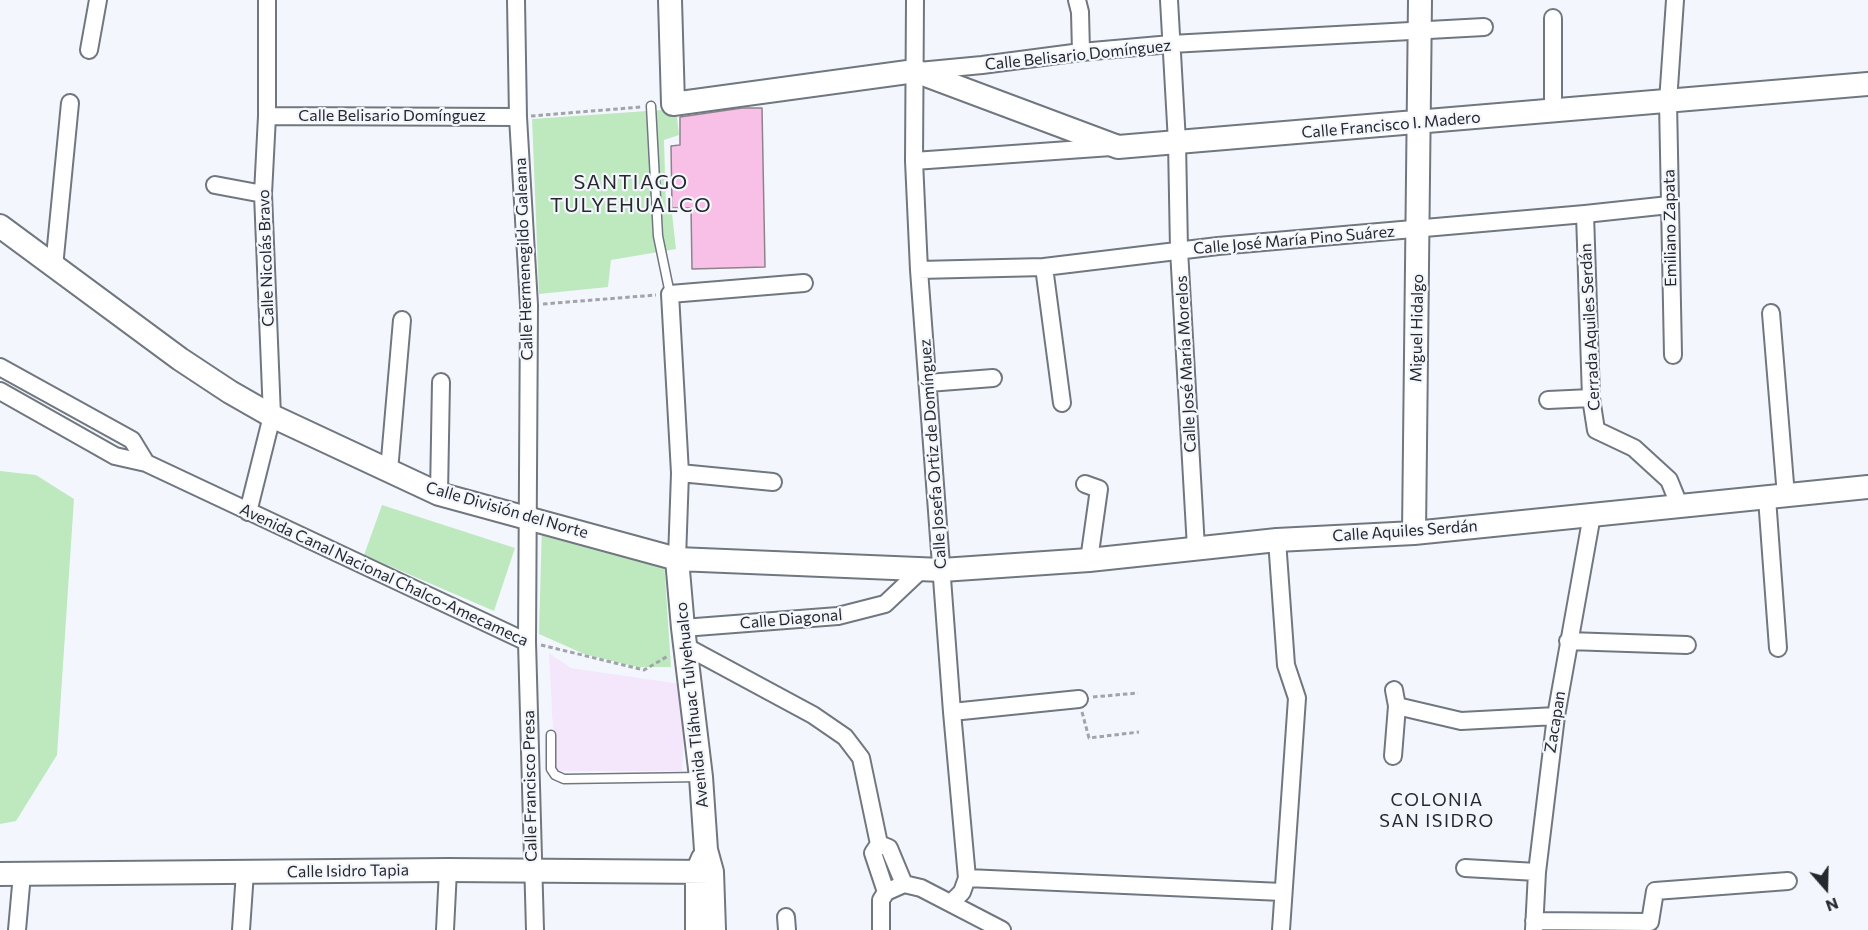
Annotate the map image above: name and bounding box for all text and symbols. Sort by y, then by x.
street label: Calle Belisario Domínguez [984,36,1172,74]
street label: Calle Belisario Domínguez [298,106,486,126]
street label: Calle Francisco I. Madero [1301,108,1481,142]
street label: Calle Hermenegildo Galeana [511,157,537,361]
street label: Emiliano Zapata [1659,169,1681,287]
district label: SANTIAGO TULYEHUALCO [550,170,712,217]
street label: Calle Nicolás Bravo [254,189,278,327]
street label: Calle José María Pino Suárez [1192,222,1396,258]
street label: Cerrada Aquiles Serdán [1576,243,1604,411]
street label: Miguel Hidalgo [1406,274,1428,382]
street label: Calle José María Morelos [1172,275,1200,453]
street label: Calle Josefa Ortiz de Domínguez [915,338,951,570]
street label: Calle División del Norte [424,478,590,542]
street label: Avenida Canal Nacional Chalco-Amecameca [237,499,531,651]
street label: Calle Aquiles Serdán [1332,516,1478,546]
street label: Avenida Tláhuac Tulyehualco [672,601,712,809]
street label: Calle Diagonal [739,605,843,633]
street label: Zacapan [1541,690,1569,754]
street label: Calle Francisco Presa [519,710,541,862]
district label: COLONIA SAN ISIDRO [1379,789,1495,832]
north arrow [1796,858,1856,918]
street label: Calle Isidro Tapia [287,860,409,882]
text: N [1823,894,1841,916]

